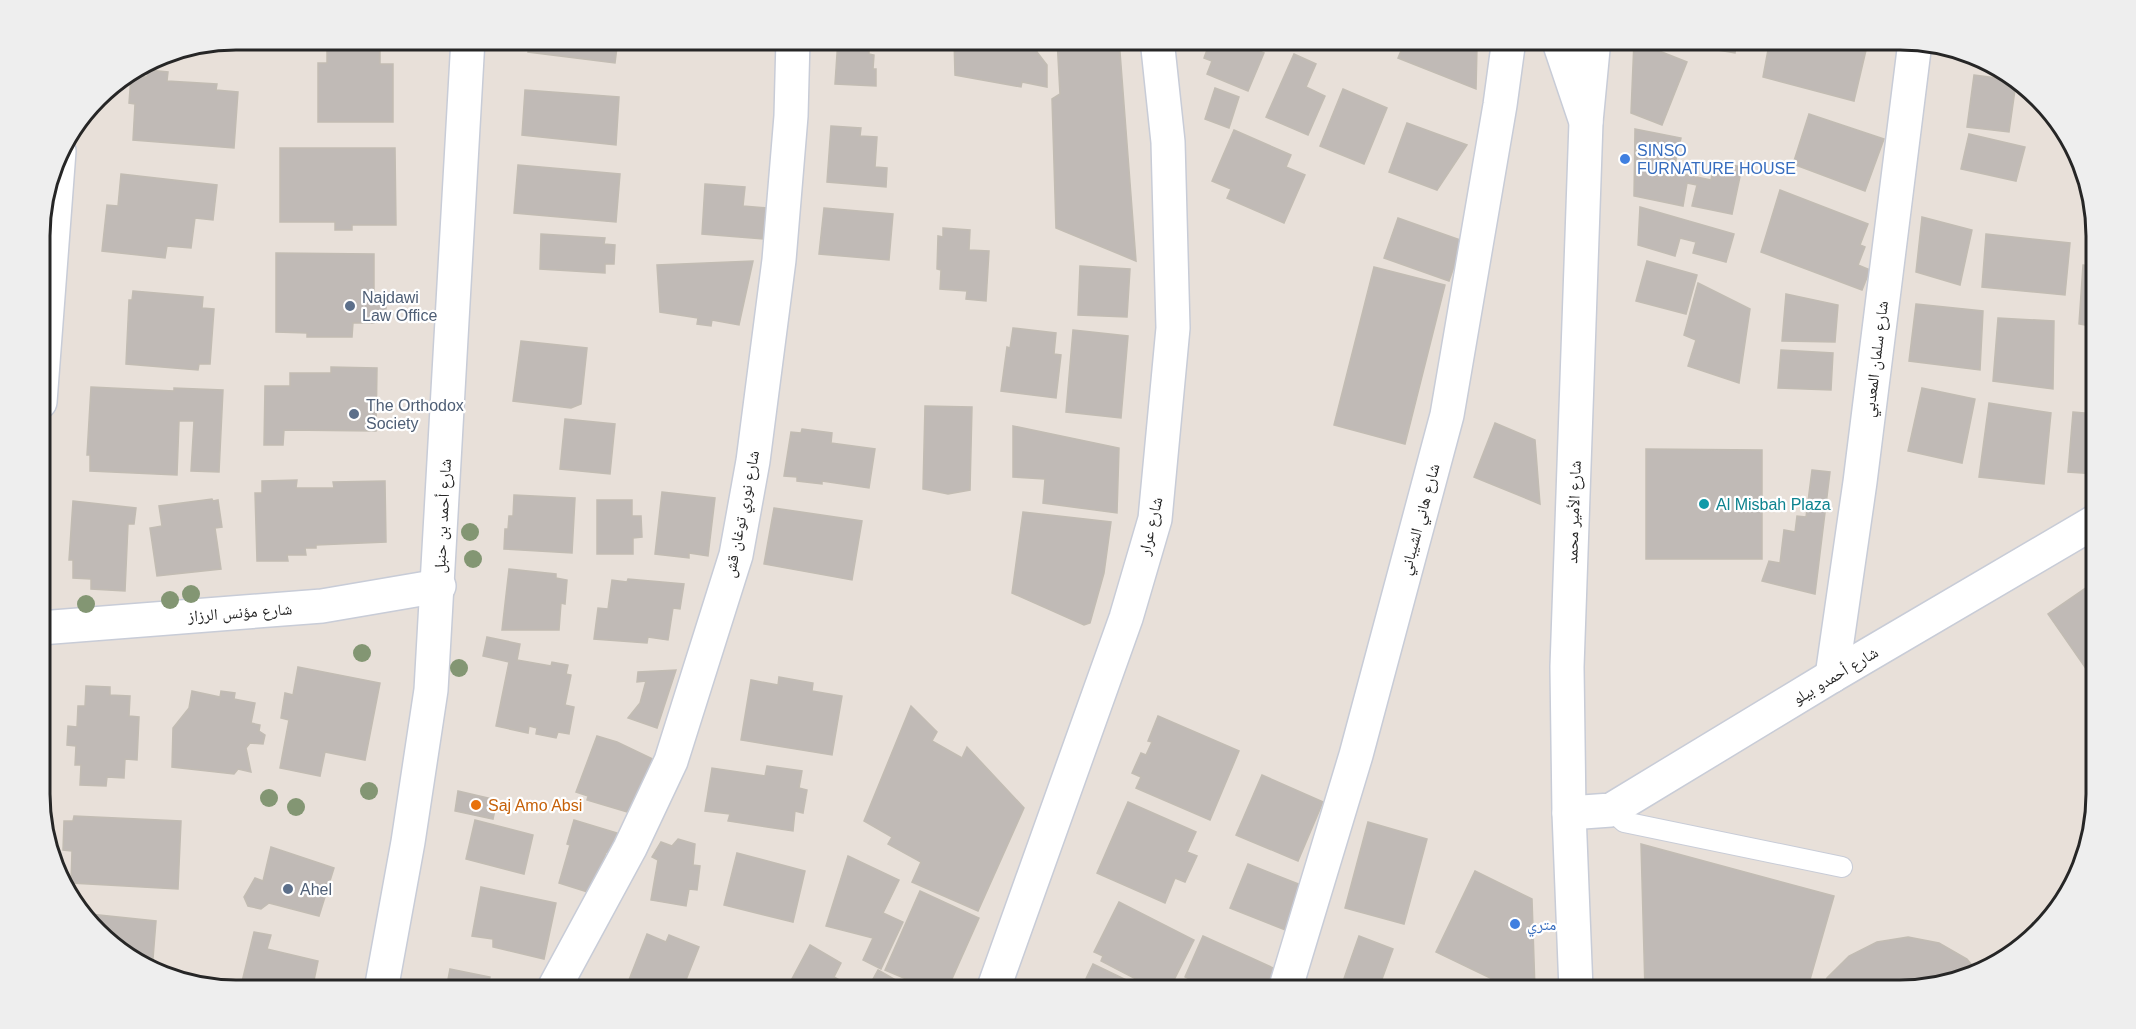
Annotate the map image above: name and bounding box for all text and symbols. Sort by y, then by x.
place label: SINSO FURNATURE HOUSE [1637,142,1796,177]
marker: SINSO FURNATURE HOUSE [1618,152,1632,166]
place label: Najdawi Law Office [362,289,437,324]
marker: Najdawi Law Office [343,299,357,313]
street label: شارع سلمان المعدبي [1860,300,1895,419]
place label: The Orthodox Society [366,397,464,432]
marker: The Orthodox Society [347,407,361,421]
street label: شارع نوري توغان قش [721,449,766,580]
street label: شارع أحمد بن حنبل [430,458,456,574]
street label: شارع الأمير محمد [1563,460,1586,564]
street label: شارع هاني الشيباني [1396,462,1446,578]
street label: شارع عرار [1135,495,1167,558]
place label: Al Misbah Plaza [1716,496,1831,513]
marker: Al Misbah Plaza [1697,497,1711,511]
street label: شارع مؤنس الرزاز [186,600,293,627]
street label: شارع أحمدو بيلو [1789,643,1882,709]
place label: Saj Amo Absi [488,797,582,814]
marker: Saj Amo Absi [469,798,483,812]
place label: Ahel [300,881,332,898]
marker: Ahel [281,882,295,896]
place label: متري [1527,916,1556,937]
marker: متري [1508,917,1522,931]

